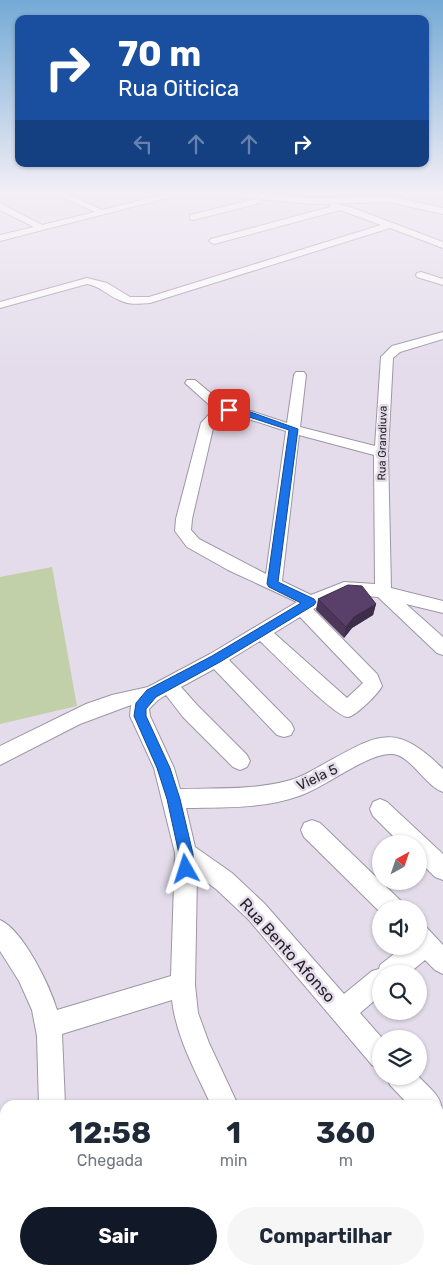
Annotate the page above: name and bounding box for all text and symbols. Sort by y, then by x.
text: 70 m [118,33,201,75]
icon: right [35,35,100,100]
text: Rua Oiticica [118,75,239,102]
icon: left [129,130,157,158]
icon: ahead [182,130,210,158]
icon: ahead [235,130,263,158]
icon: right [288,130,316,158]
pin [208,389,250,431]
icon: arrive [215,396,243,424]
street label: Rua Grandiuva [375,406,390,480]
street label: Viela 5 [294,761,340,794]
north arrow [372,835,428,890]
map controls [372,835,427,1085]
position arrow [159,842,211,894]
street label: Rua Bento Afonso [236,894,339,1006]
button: sound [372,900,427,955]
button: search [372,965,427,1020]
button: layers [372,1030,427,1085]
text: 12:58 [68,1115,151,1151]
text: 1 [226,1115,241,1151]
text: 360 [316,1115,376,1151]
text: Chegada [77,1151,143,1170]
text: min [220,1151,247,1170]
text: m [339,1151,353,1170]
button: Sair [20,1207,217,1265]
button: Compartilhar [227,1207,424,1265]

